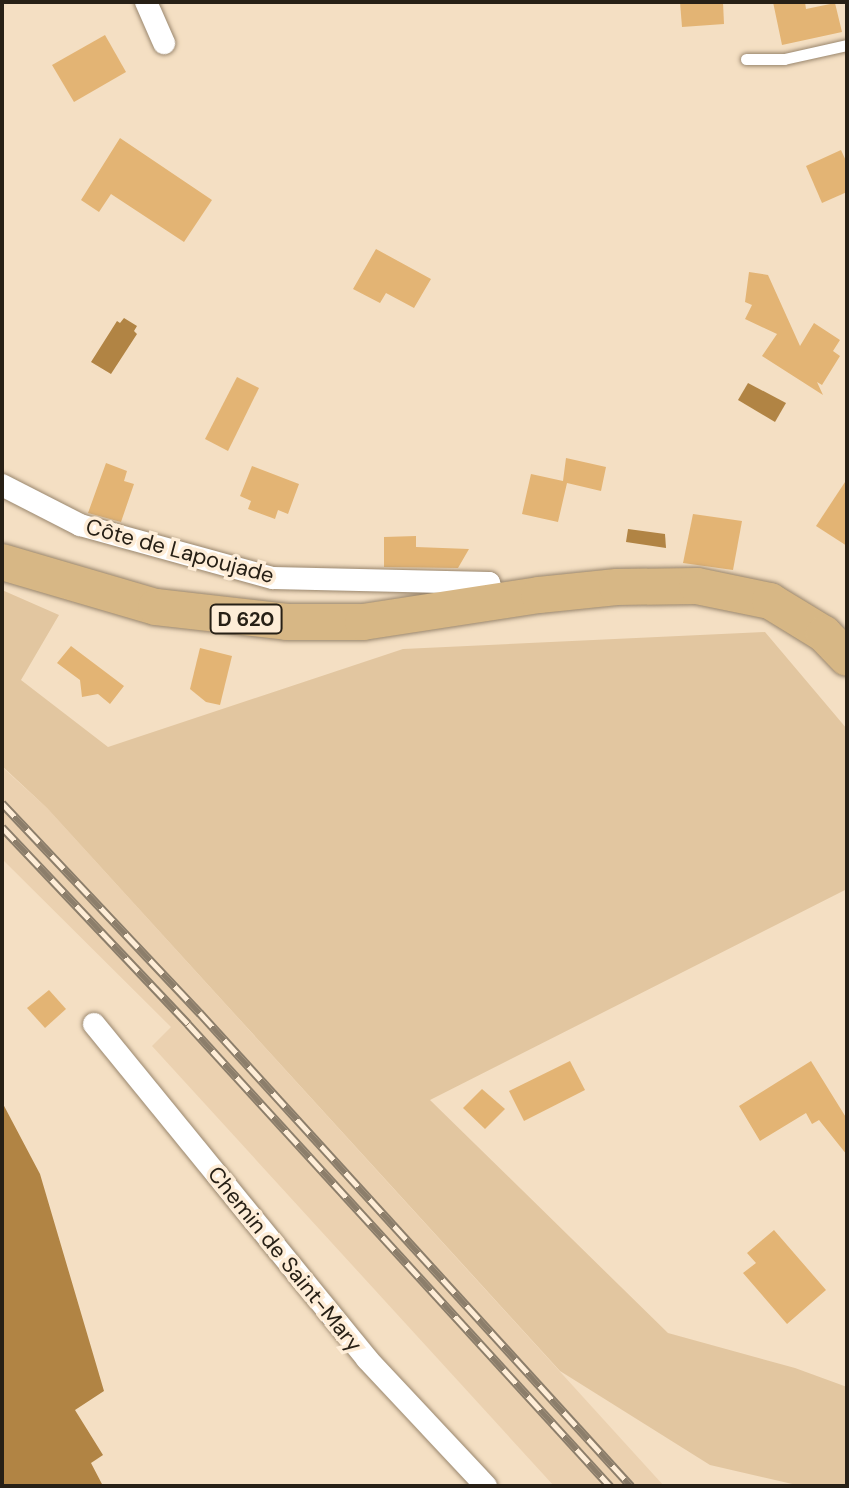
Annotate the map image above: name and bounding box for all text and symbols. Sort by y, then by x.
street label: Côte de Lapoujade [83,513,277,589]
road number: D 620 [208,603,284,635]
street label: Chemin de Saint-Mary [202,1161,368,1357]

